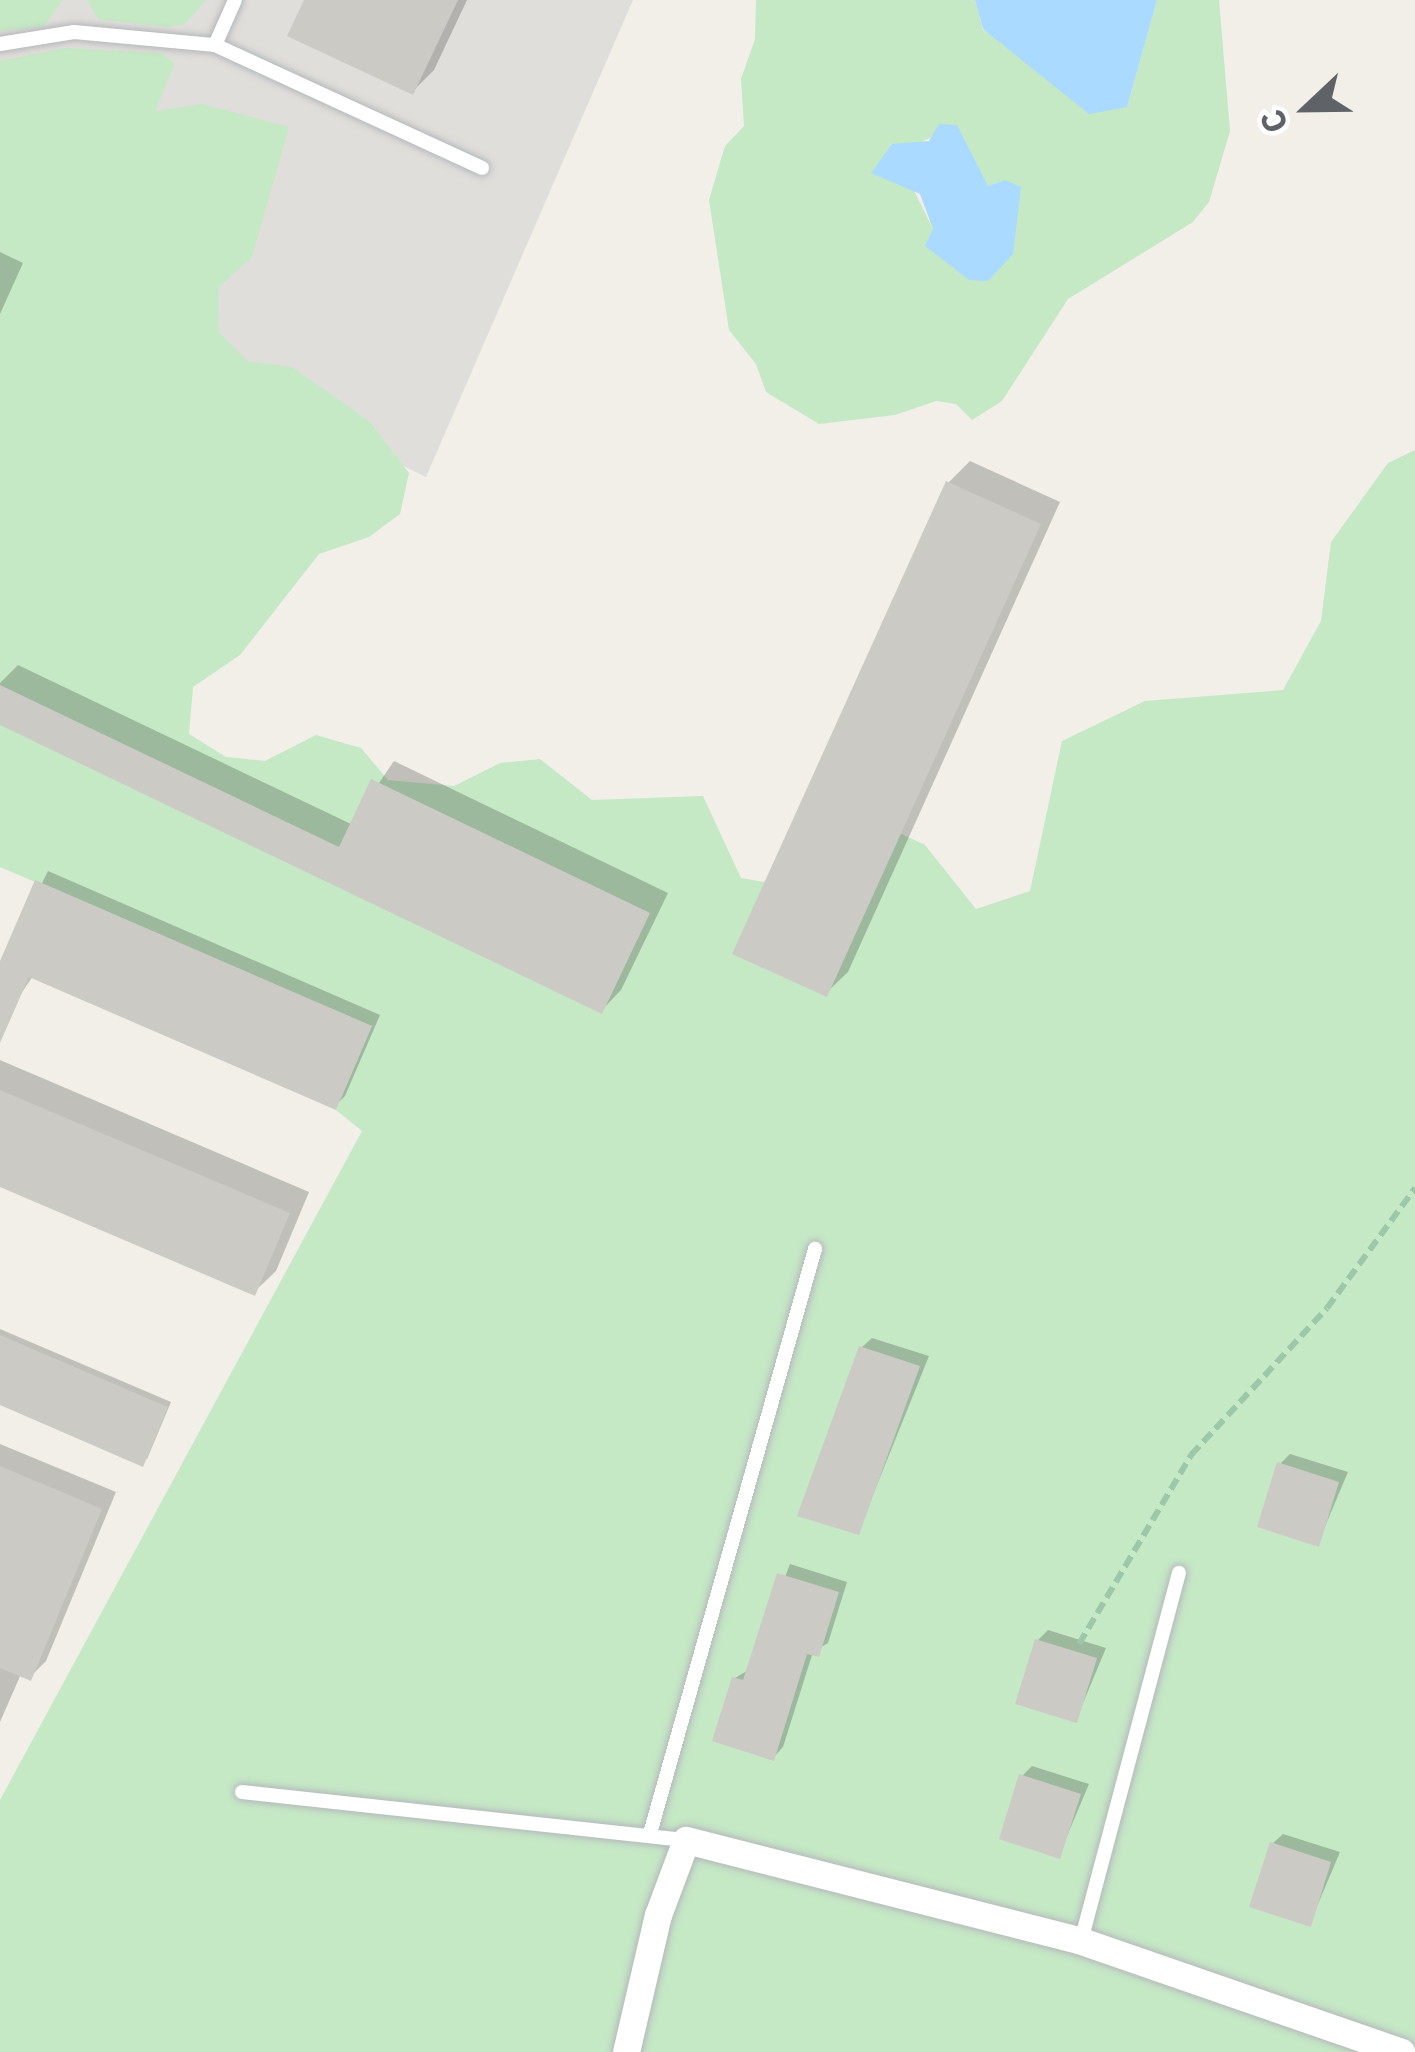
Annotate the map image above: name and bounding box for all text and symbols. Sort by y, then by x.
north arrow [1247,48,1367,168]
text: С [1249,104,1297,140]

